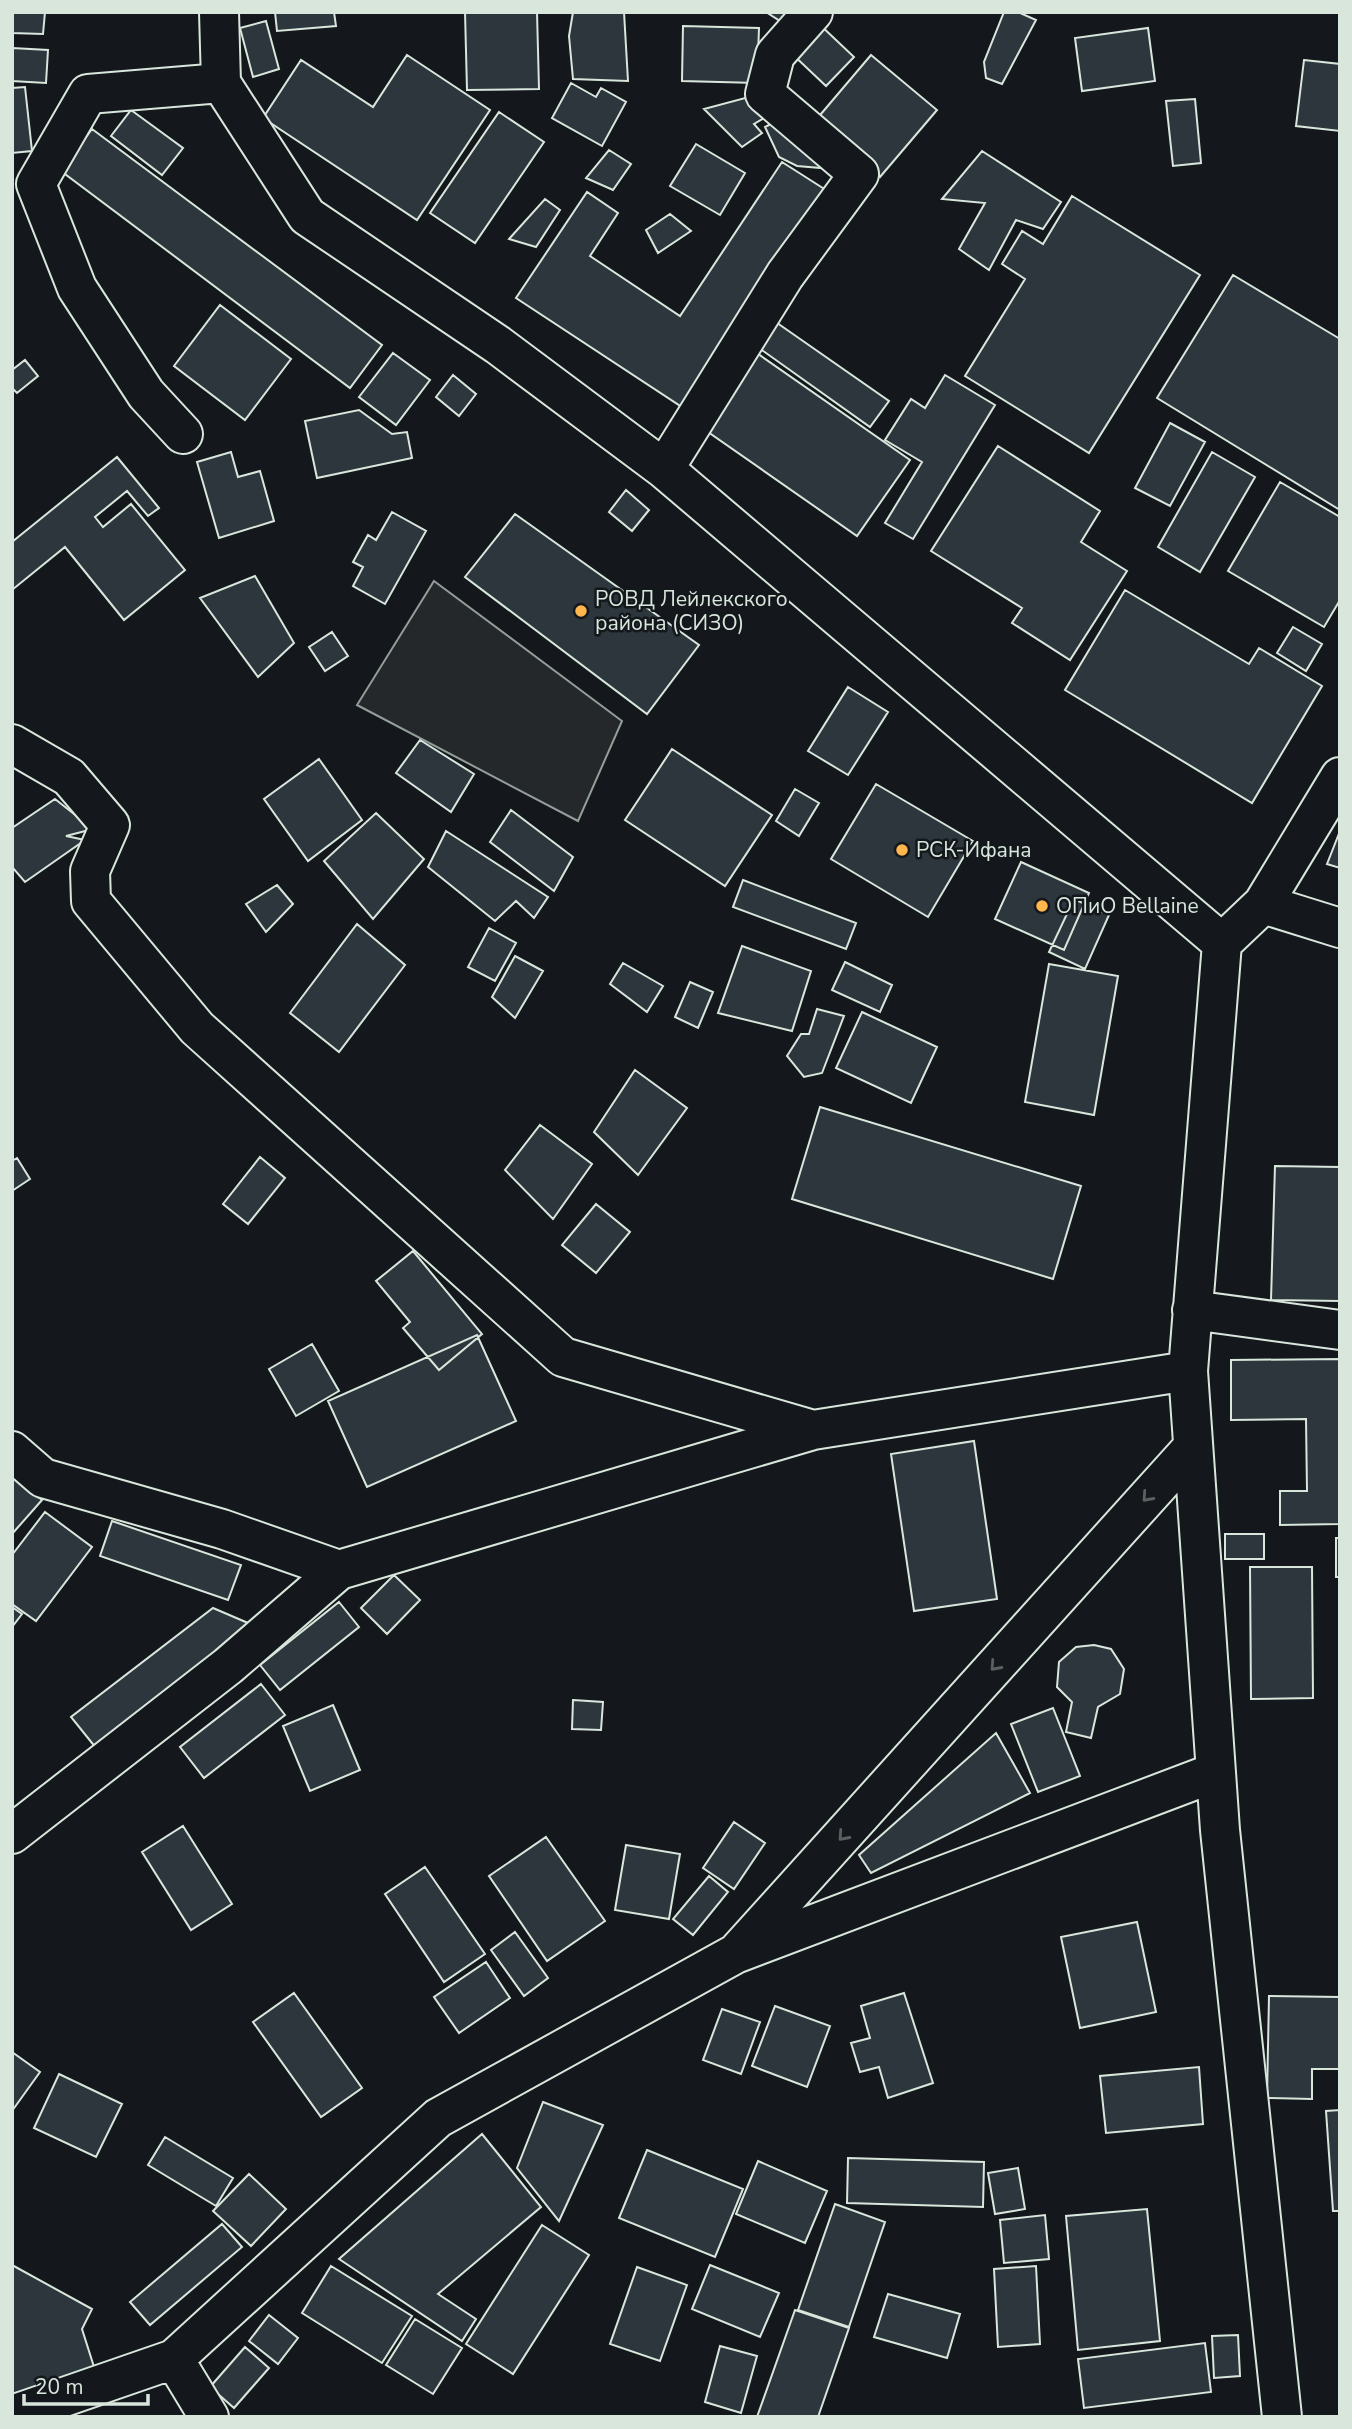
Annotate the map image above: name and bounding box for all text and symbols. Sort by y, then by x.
place label: РОВД Лейлекского района (СИЗО) [595,585,788,637]
marker: РОВД Лейлекского района (СИЗО) [573,603,589,619]
place label: РСК-Ифана [916,836,1032,864]
marker: РСК-Ифана [894,842,910,858]
place label: ОПиО Bellaine [1056,892,1199,920]
marker: ОПиО Bellaine [1034,898,1050,914]
one-way arrow [1143,1489,1155,1502]
one-way arrow [991,1658,1003,1671]
one-way arrow [838,1827,851,1840]
scale bar [24,2362,149,2406]
text: 20 m [35,2373,84,2401]

